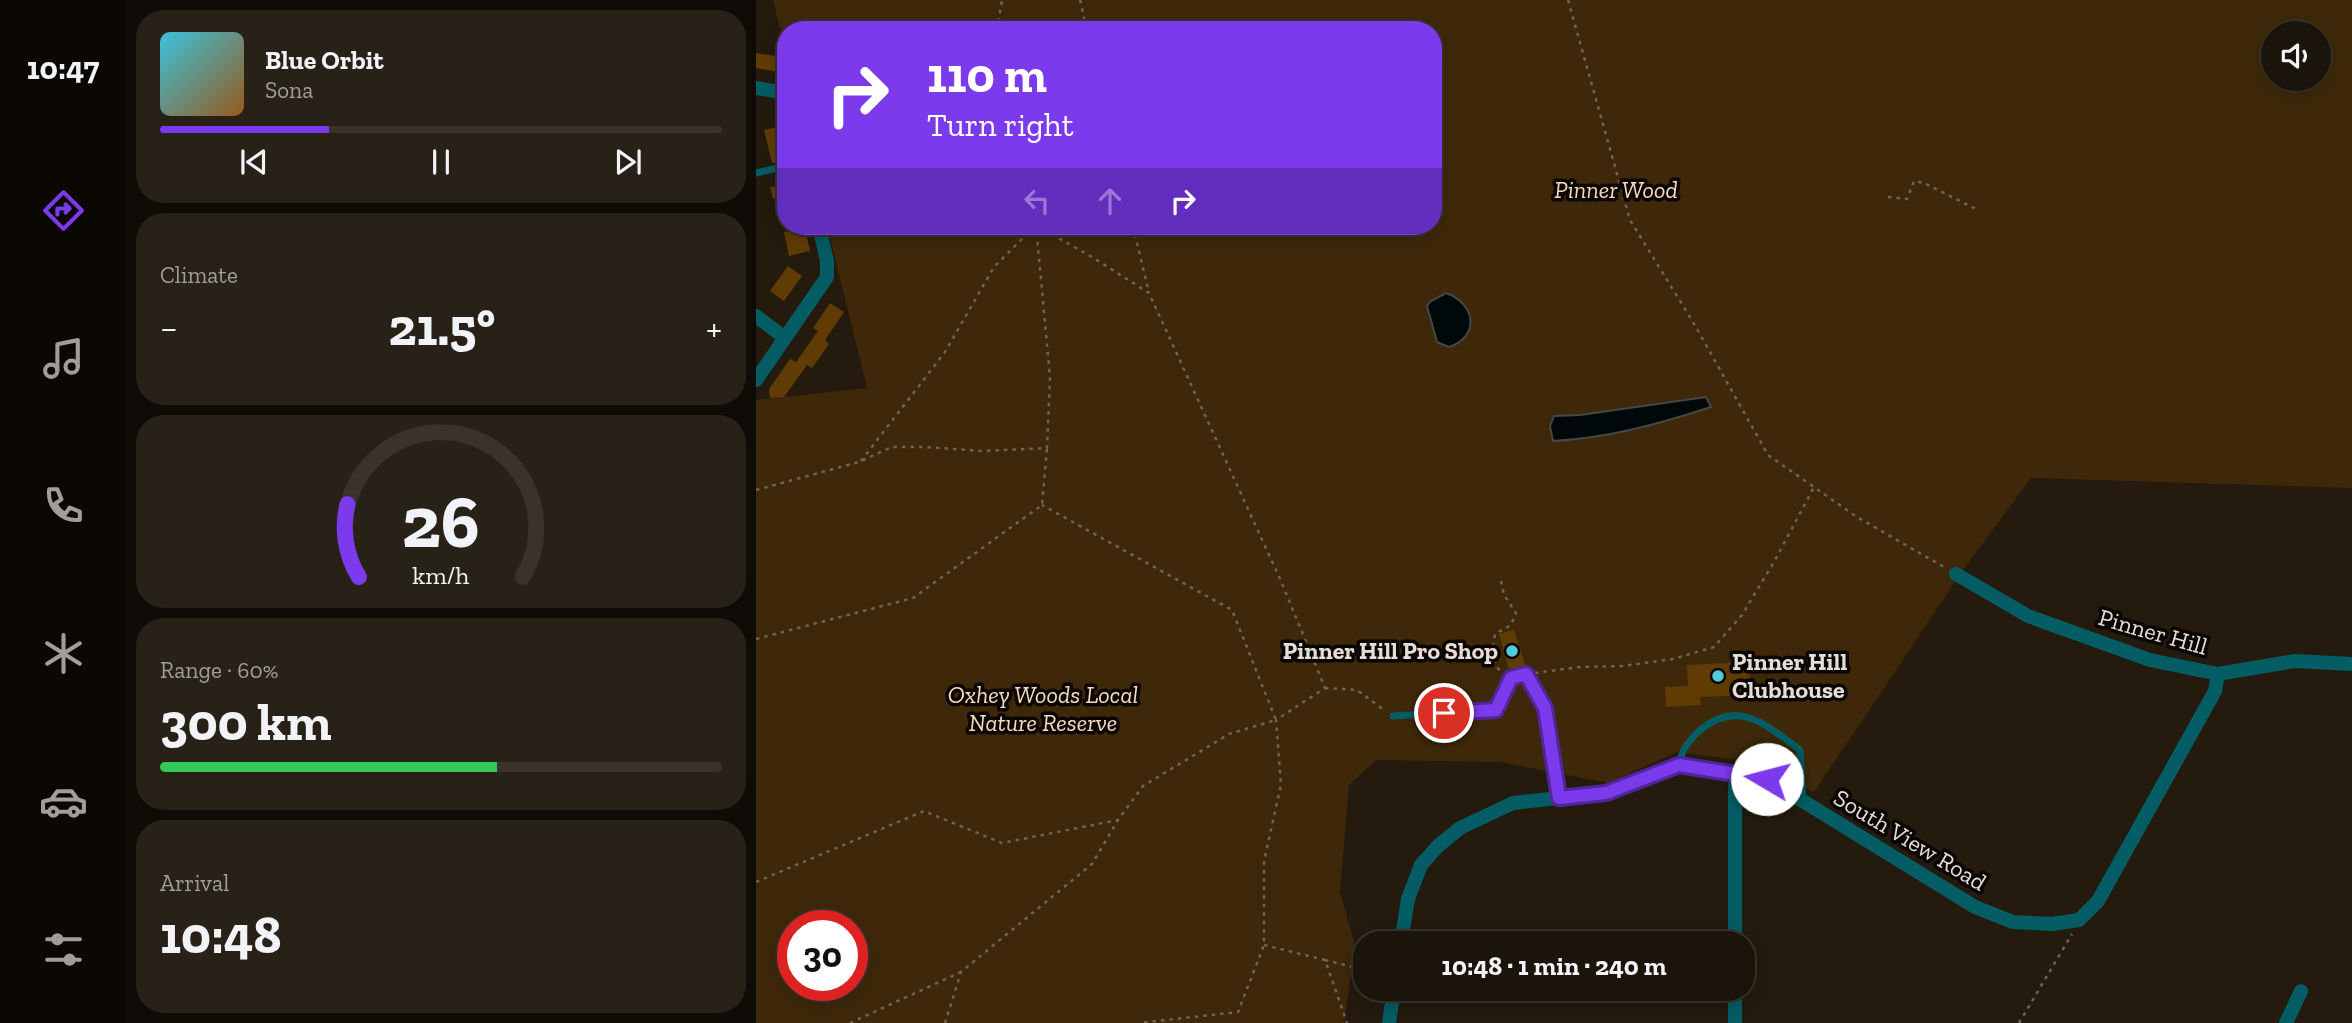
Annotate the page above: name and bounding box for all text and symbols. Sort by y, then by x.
map controls [2261,21,2331,91]
button: sound [2261,21,2331,91]
text: Blue Orbit [265,44,384,76]
text: 110 m [927,46,1047,105]
text: 10:47 [27,49,99,87]
icon: right [812,49,903,140]
text: Sona [265,76,313,104]
text: Turn right [927,106,1074,144]
icon: previous [235,143,273,181]
icon: pause [422,143,460,181]
icon: next [609,143,647,181]
park label: Pinner Wood [1554,175,1678,204]
icon: left [1018,182,1056,220]
icon: ahead [1091,182,1129,220]
icon: right [1164,182,1202,220]
icon: directions [39,186,88,235]
text: Climate [160,261,238,289]
text: 21.5° [388,296,495,358]
text: − [160,305,178,351]
text: + [706,305,722,351]
icon: music [39,334,88,383]
text: 26 [402,479,480,567]
icon: phone [39,481,88,530]
text: km/h [412,560,470,590]
street label: Pinner Hill [2095,602,2211,661]
icon: climate [39,629,88,678]
place label: Pinner Hill Pro Shop [1283,636,1498,665]
marker: Pinner Hill Pro Shop [1504,643,1520,659]
place label: Pinner Hill Clubhouse [1732,647,1847,704]
text: Range · 60% [160,656,279,684]
marker: Pinner Hill Clubhouse [1710,668,1726,684]
park label: Oxhey Woods Local Nature Reserve [948,680,1138,737]
pin [1414,683,1474,743]
text: 300 km [160,691,332,753]
icon: arrive [1425,694,1463,732]
position arrow [1730,742,1804,816]
icon: car [39,777,88,826]
street label: South View Road [1829,783,1992,897]
text: Arrival [160,869,229,897]
text: 10:48 [160,904,282,966]
speed limit sign: 30 [777,910,868,1001]
icon: filters [39,925,88,974]
text: 10:48 · 1 min · 240 m [1442,950,1666,982]

